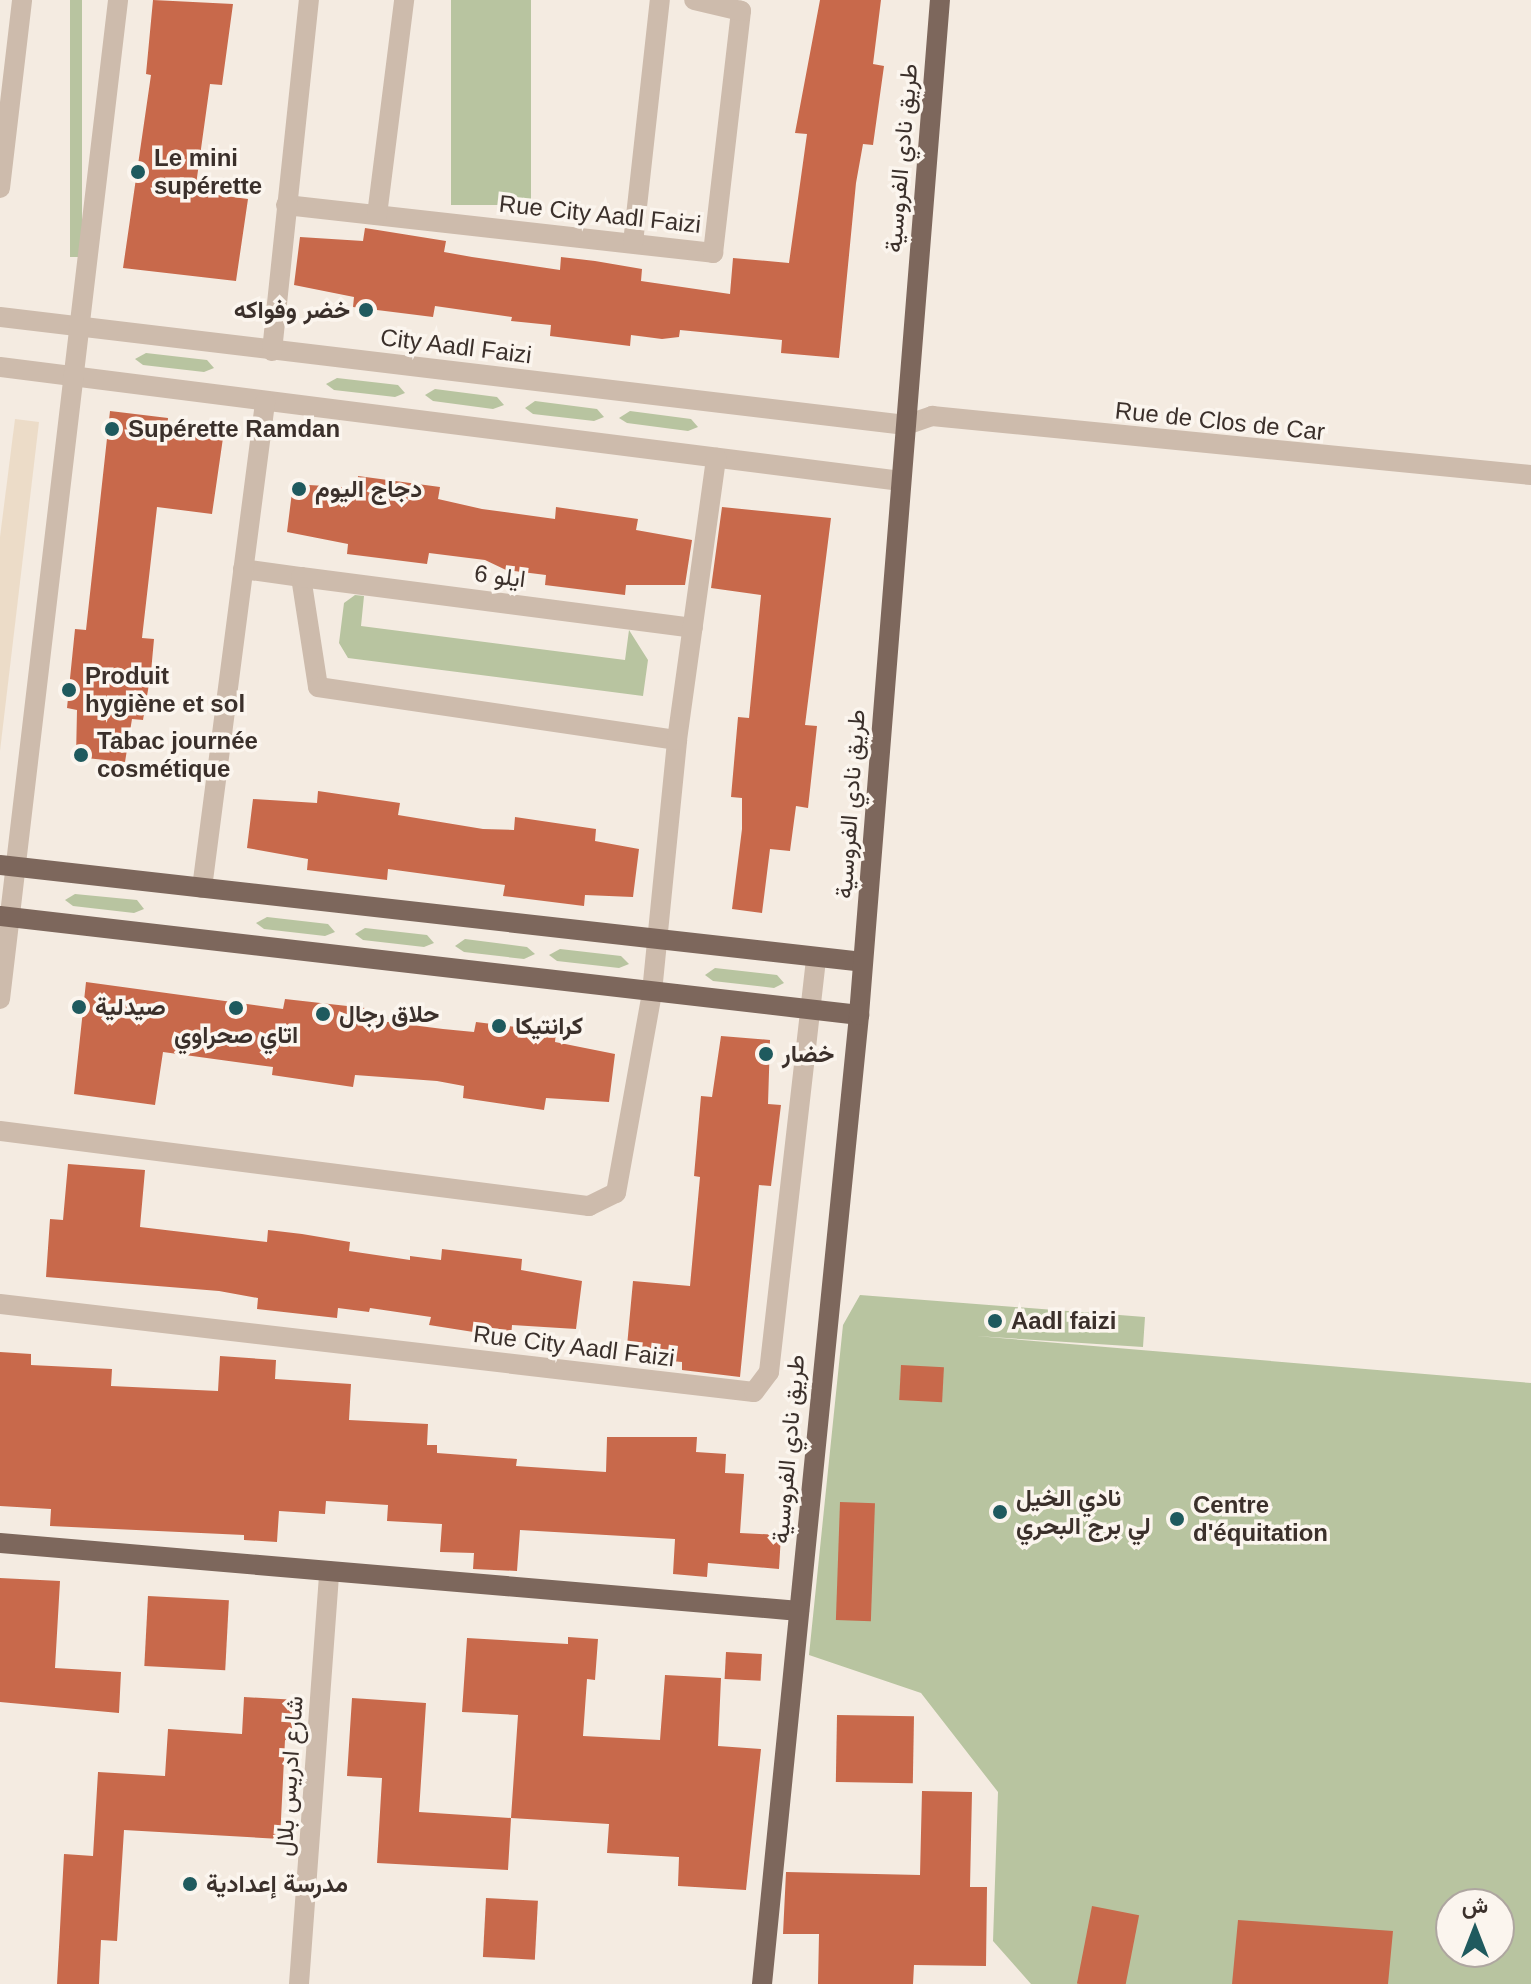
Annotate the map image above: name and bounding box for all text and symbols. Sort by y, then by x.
street label: طريق نادي الفروسية [878,62,924,254]
place label: Le mini supérette [154,144,262,200]
marker: Le mini supérette [129,163,147,181]
street label: Rue City Aadl Faizi [497,189,703,239]
place label: خضر وفواكه [234,296,350,324]
marker: خضر وفواكه [357,301,375,319]
street label: City Aadl Faizi [378,322,534,370]
street label: Rue de Clos de Car [1114,396,1326,446]
place label: Supérette Ramdan [128,415,340,443]
marker: Supérette Ramdan [103,420,121,438]
place label: دجاج اليوم [315,475,422,503]
marker: دجاج اليوم [290,480,308,498]
street label: ايلو 6 [473,559,527,593]
place label: Produit hygiène et sol [85,662,245,718]
marker: Produit hygiène et sol [60,681,78,699]
street label: طريق نادي الفروسية [829,708,871,900]
place label: Tabac journée cosmétique [97,727,258,783]
marker: Tabac journée cosmétique [72,746,90,764]
place label: صيدلية [95,993,166,1021]
marker: صيدلية [70,998,88,1016]
marker: اتاي صحراوي [227,999,245,1017]
place label: حلاق رجال [339,1000,439,1028]
marker: حلاق رجال [314,1005,332,1023]
place label: كرانتيكا [515,1012,583,1040]
marker: كرانتيكا [490,1017,508,1035]
place label: اتاي صحراوي [174,1021,298,1049]
place label: خضار [782,1040,834,1068]
marker: خضار [757,1045,775,1063]
place label: Aadl faizi [1011,1307,1116,1335]
marker: Aadl faizi [986,1312,1004,1330]
street label: Rue City Aadl Faizi [471,1319,677,1373]
street label: طريق نادي الفروسية [765,1353,811,1545]
place label: نادي الخيل لي برج البحري [1016,1484,1151,1540]
place label: Centre d'équitation [1193,1491,1328,1547]
marker: نادي الخيل لي برج البحري [991,1503,1009,1521]
marker: Centre d'équitation [1168,1510,1186,1528]
street label: شارع ادريس بلال [269,1695,309,1857]
place label: مدرسة إعدادية [206,1870,348,1898]
marker: مدرسة إعدادية [181,1875,199,1893]
north arrow [1435,1888,1515,1968]
text: ش [1462,1893,1488,1918]

